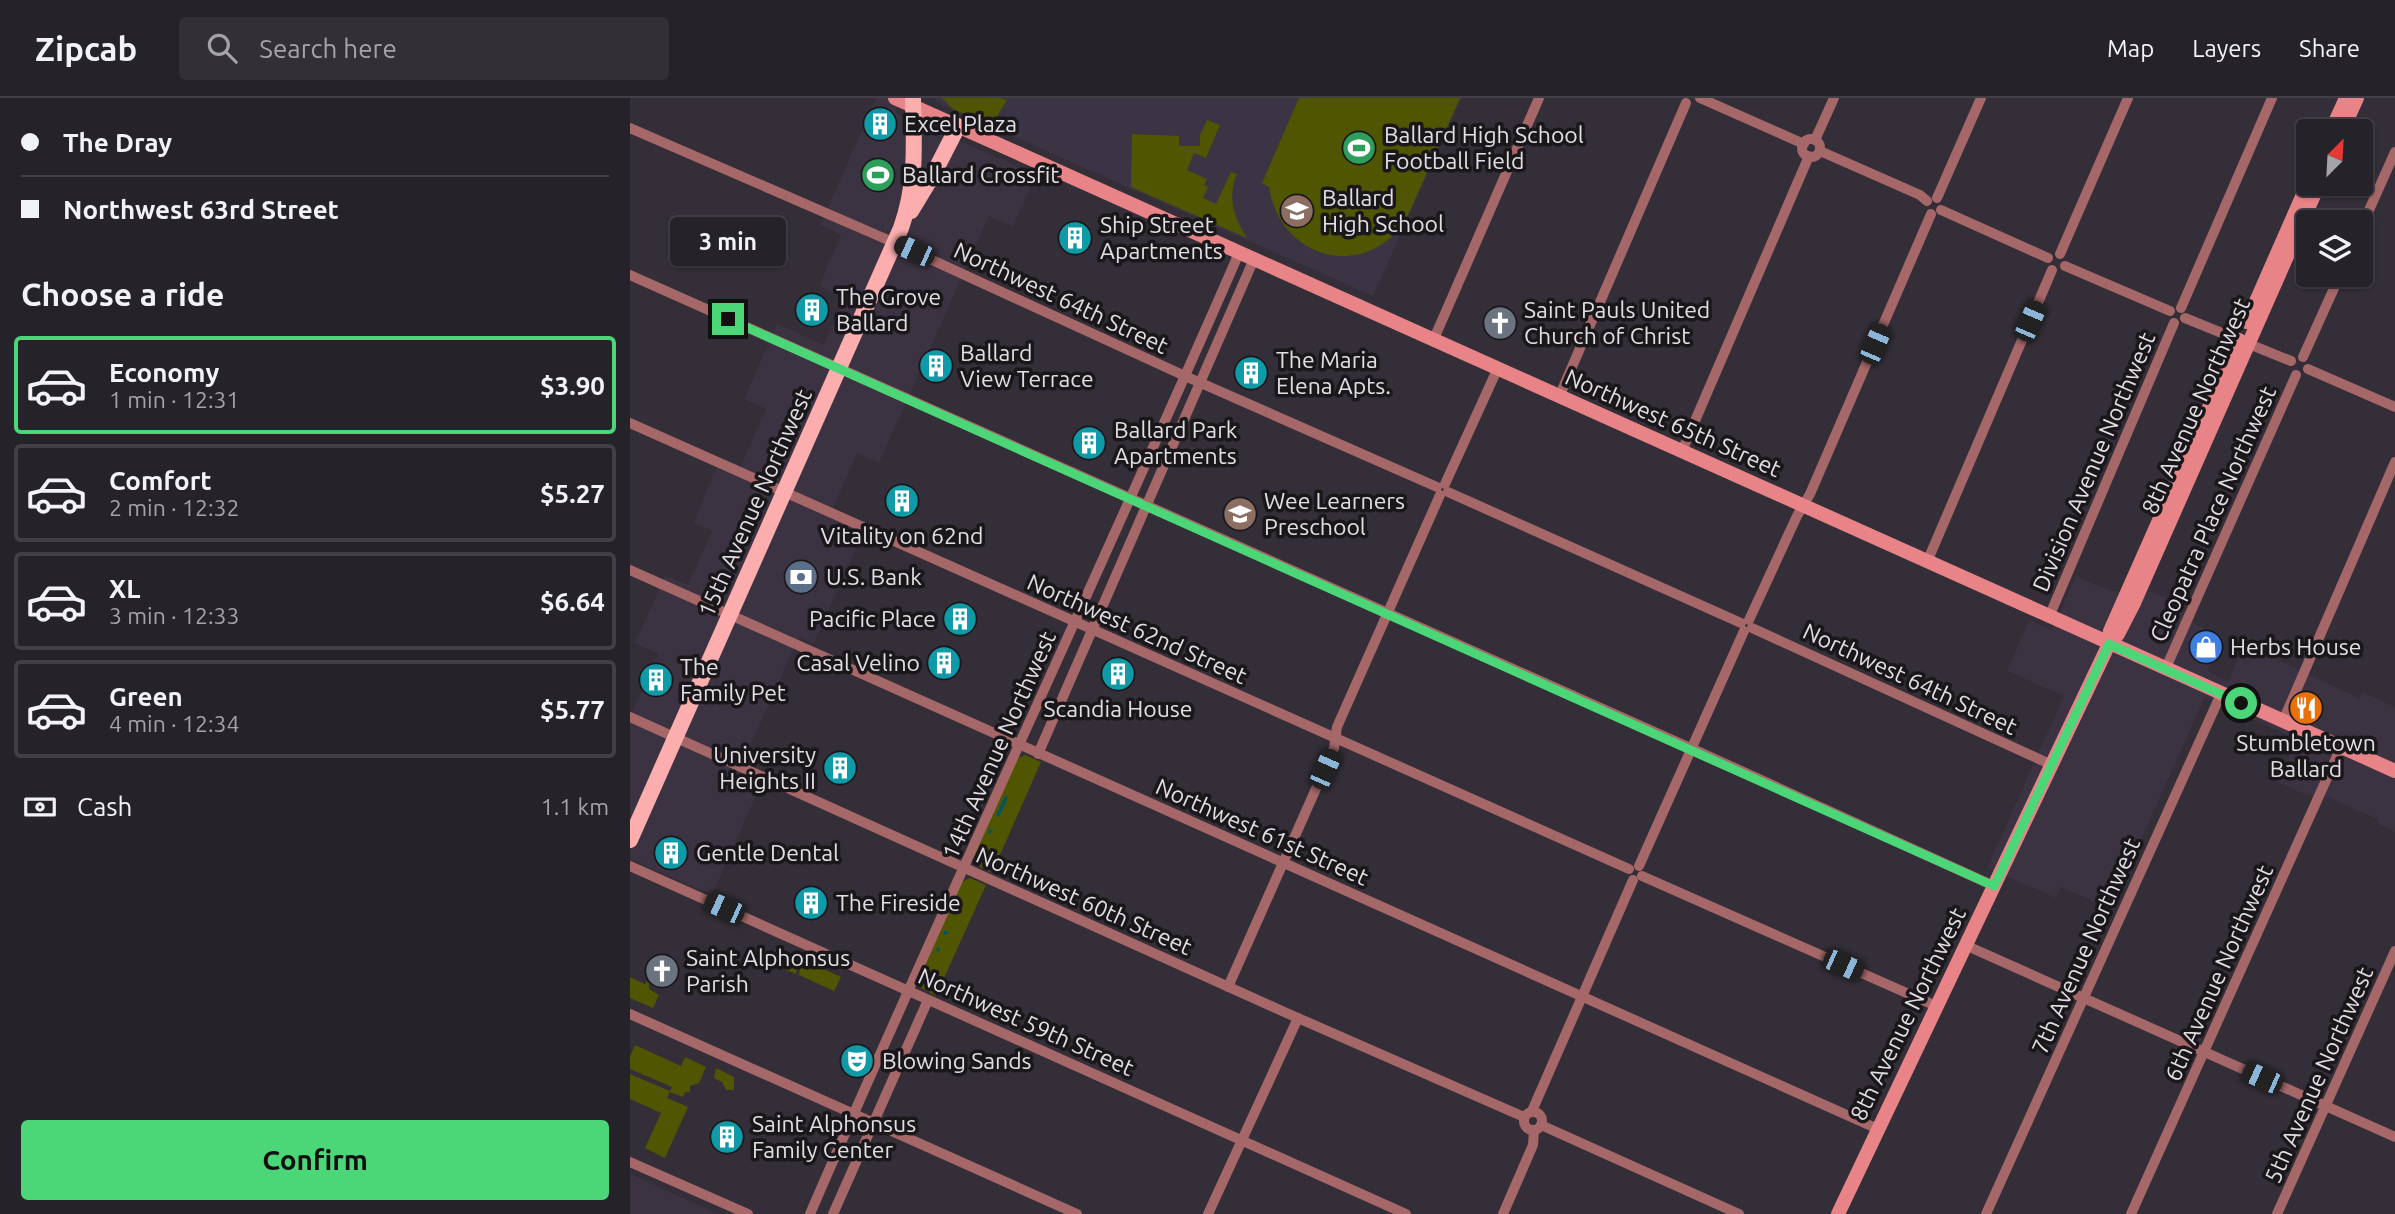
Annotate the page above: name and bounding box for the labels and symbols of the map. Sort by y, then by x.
building icon: Excel Plaza [861,105,899,143]
place label: Excel Plaza [904,111,1017,136]
north arrow [2296,119,2373,196]
place label: Ballard High School Football Field [1384,122,1584,173]
sports icon: Ballard High School Football Field [1340,129,1378,167]
sports icon: Ballard Crossfit [859,156,897,194]
place label: Ballard Crossfit [902,162,1059,187]
place label: Ballard High School [1322,185,1444,236]
school or university icon: Ballard High School [1278,192,1316,230]
place label: Ship Street Apartments [1100,212,1223,263]
callout: 3 min [670,218,786,266]
building icon: Ship Street Apartments [1056,219,1094,257]
car [891,233,938,269]
street label: Northwest 64th Street [950,237,1172,358]
place label: The Grove Ballard [836,284,941,335]
building icon: The Grove Ballard [793,291,831,329]
street label: 8th Avenue Northwest [2137,294,2254,518]
place label: Saint Pauls United Church of Christ [1524,297,1710,348]
car [2013,298,2048,344]
route end [712,303,744,335]
church icon: Saint Pauls United Church of Christ [1481,304,1519,342]
car [1858,321,1893,367]
street label: Division Avenue Northwest [2028,328,2160,595]
place label: Ballard View Terrace [960,340,1094,391]
building icon: Ballard View Terrace [917,347,955,385]
place label: The Maria Elena Apts. [1276,347,1391,398]
building icon: The Maria Elena Apts. [1232,354,1270,392]
street label: Northwest 65th Street [1562,364,1785,481]
street label: Cleopatra Place Northwest [2145,382,2280,645]
street label: 15th Avenue Northwest [693,385,816,620]
place label: Ballard Park Apartments [1114,417,1238,468]
building icon: Ballard Park Apartments [1070,424,1108,462]
building icon: Vitality on 62nd [883,482,921,520]
place label: Wee Learners Preschool [1264,488,1405,539]
school or university icon: Wee Learners Preschool [1221,495,1259,533]
place label: Vitality on 62nd [820,523,984,548]
bank icon: U.S. Bank [782,558,820,596]
place label: U.S. Bank [826,564,922,589]
street label: Northwest 62nd Street [1024,569,1251,688]
building icon: Pacific Place [941,600,979,638]
place label: Pacific Place [809,606,936,631]
street label: Northwest 64th Street [1799,618,2021,739]
street label: 14th Avenue Northwest [937,627,1060,862]
shop icon: Herbs House [2187,628,2225,666]
place label: Herbs House [2230,634,2361,659]
building icon: Casal Velino [925,644,963,682]
place label: Casal Velino [796,650,920,675]
place label: The Family Pet [680,654,786,705]
building icon: Scandia House [1099,655,1137,693]
building icon: The Family Pet [637,661,675,699]
route start [2225,687,2257,719]
restaurant icon: Stumbletown Ballard [2287,689,2325,727]
place label: Scandia House [1043,696,1193,721]
place label: Stumbletown Ballard [2236,730,2376,781]
place label: University Heights II [713,742,816,793]
car [1307,746,1344,792]
building icon: University Heights II [821,749,859,787]
street label: Northwest 61st Street [1152,773,1372,890]
building icon: Gentle Dental [652,834,690,872]
street label: 7th Avenue Northwest [2027,834,2144,1058]
place label: Gentle Dental [696,840,839,865]
street label: Northwest 60th Street [973,842,1196,959]
street label: 6th Avenue Northwest [2160,861,2277,1085]
building icon: The Fireside [792,884,830,922]
car [701,890,748,926]
place label: The Fireside [836,890,961,915]
street label: 8th Avenue Northwest [1845,903,1970,1124]
place label: Saint Alphonsus Parish [686,945,850,996]
car [1820,947,1867,983]
church icon: Saint Alphonsus Parish [643,952,681,990]
street label: Northwest 59th Street [915,963,1138,1080]
street label: 5th Avenue Northwest [2260,963,2377,1187]
theatre icon: Blowing Sands [838,1042,876,1080]
place label: Blowing Sands [882,1048,1032,1073]
car [2239,1060,2286,1096]
place label: Saint Alphonsus Family Center [752,1111,916,1162]
building icon: Saint Alphonsus Family Center [708,1118,746,1156]

